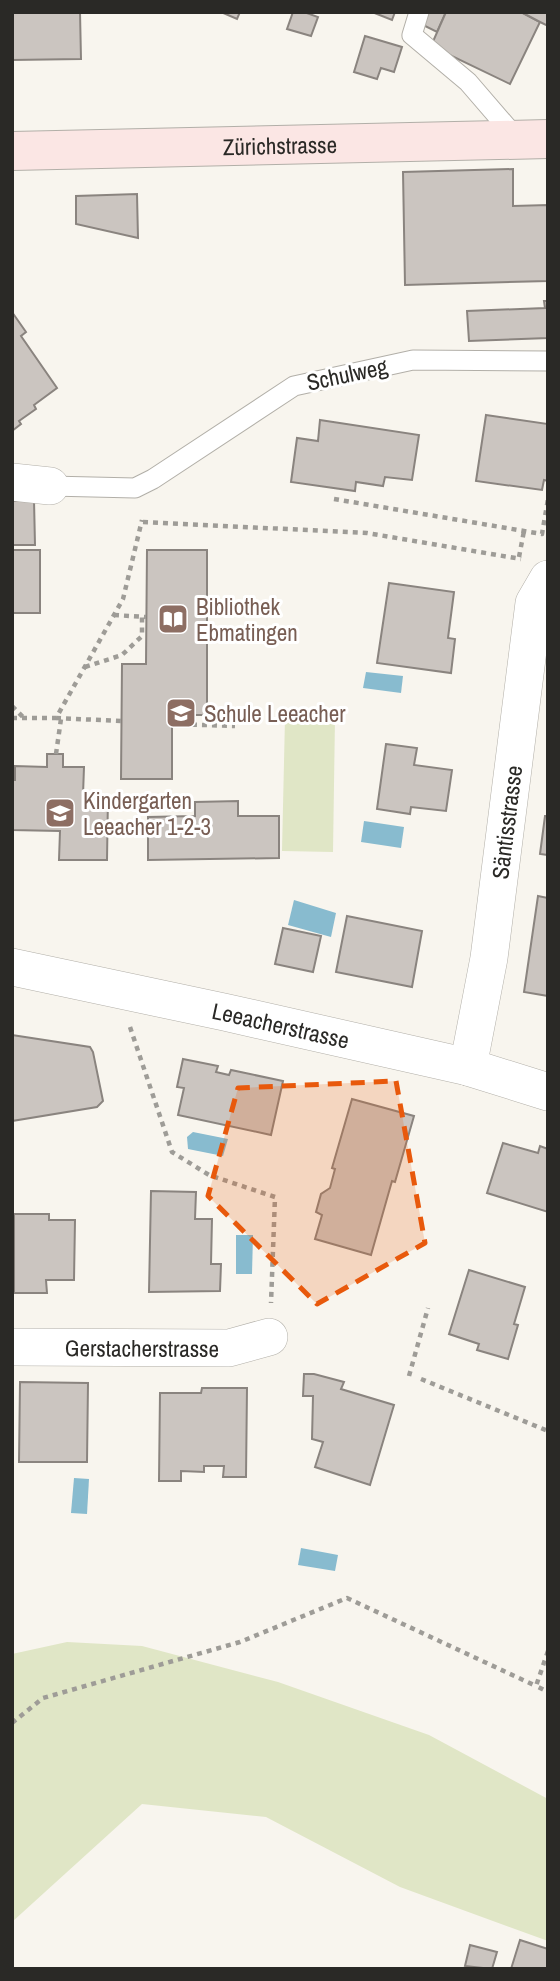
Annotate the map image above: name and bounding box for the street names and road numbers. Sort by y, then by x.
street label: Zürichstrasse [222,128,337,162]
street label: Schulweg [304,350,391,398]
street label: Säntisstrasse [484,763,529,881]
street label: Leeacherstrasse [210,994,352,1055]
street label: Gerstacherstrasse [65,1332,219,1363]

